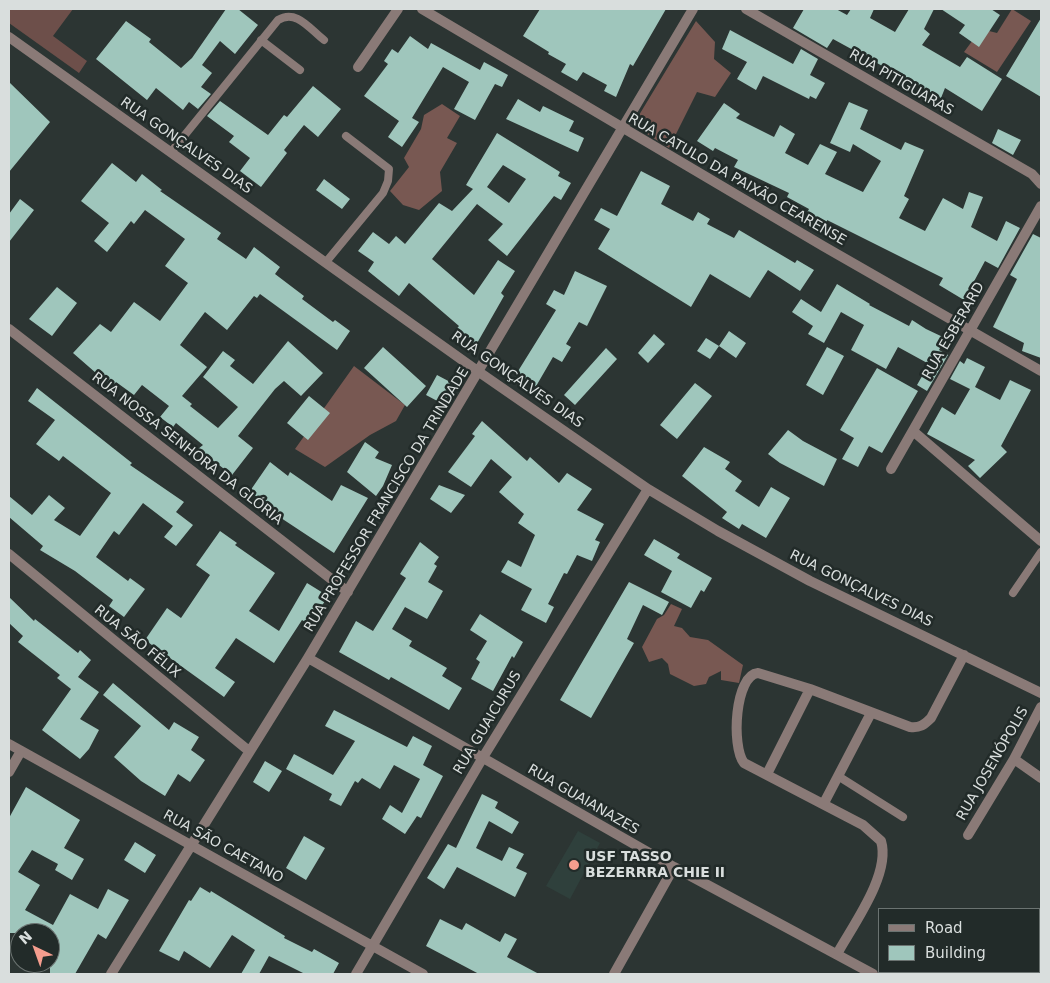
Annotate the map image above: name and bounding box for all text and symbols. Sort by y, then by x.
street label: RUA PITIGUARAS [846,46,956,120]
street label: RUA GONÇALVES DIAS [117,94,255,198]
street label: RUA CATULO DA PAIXÃO CEARENSE [625,110,849,250]
street label: RUA ESBERARD [919,279,989,383]
street label: RUA GONÇALVES DIAS [448,328,586,432]
street label: RUA PROFESSOR FRANCISCO DA TRINDADE [301,365,473,635]
street label: RUA NOSSA SENHORA DA GLÓRIA [88,369,286,529]
street label: RUA GONÇALVES DIAS [787,547,935,631]
street label: RUA SÃO FÉLIX [90,602,184,682]
street label: RUA GUAICURUS [450,668,526,778]
street label: RUA JOSENÓPOLIS [954,704,1032,824]
street label: RUA GUAIANAZES [524,761,642,839]
street label: RUA SÃO CAETANO [160,807,286,887]
place label: USF TASSO BEZERRRA CHIE II [585,849,725,882]
marker: USF TASSO BEZERRRA CHIE II [567,858,581,872]
legend [878,908,1040,973]
text: Road [925,919,963,937]
north arrow [10,923,60,973]
text: N [16,928,35,947]
text: Building [925,944,986,962]

